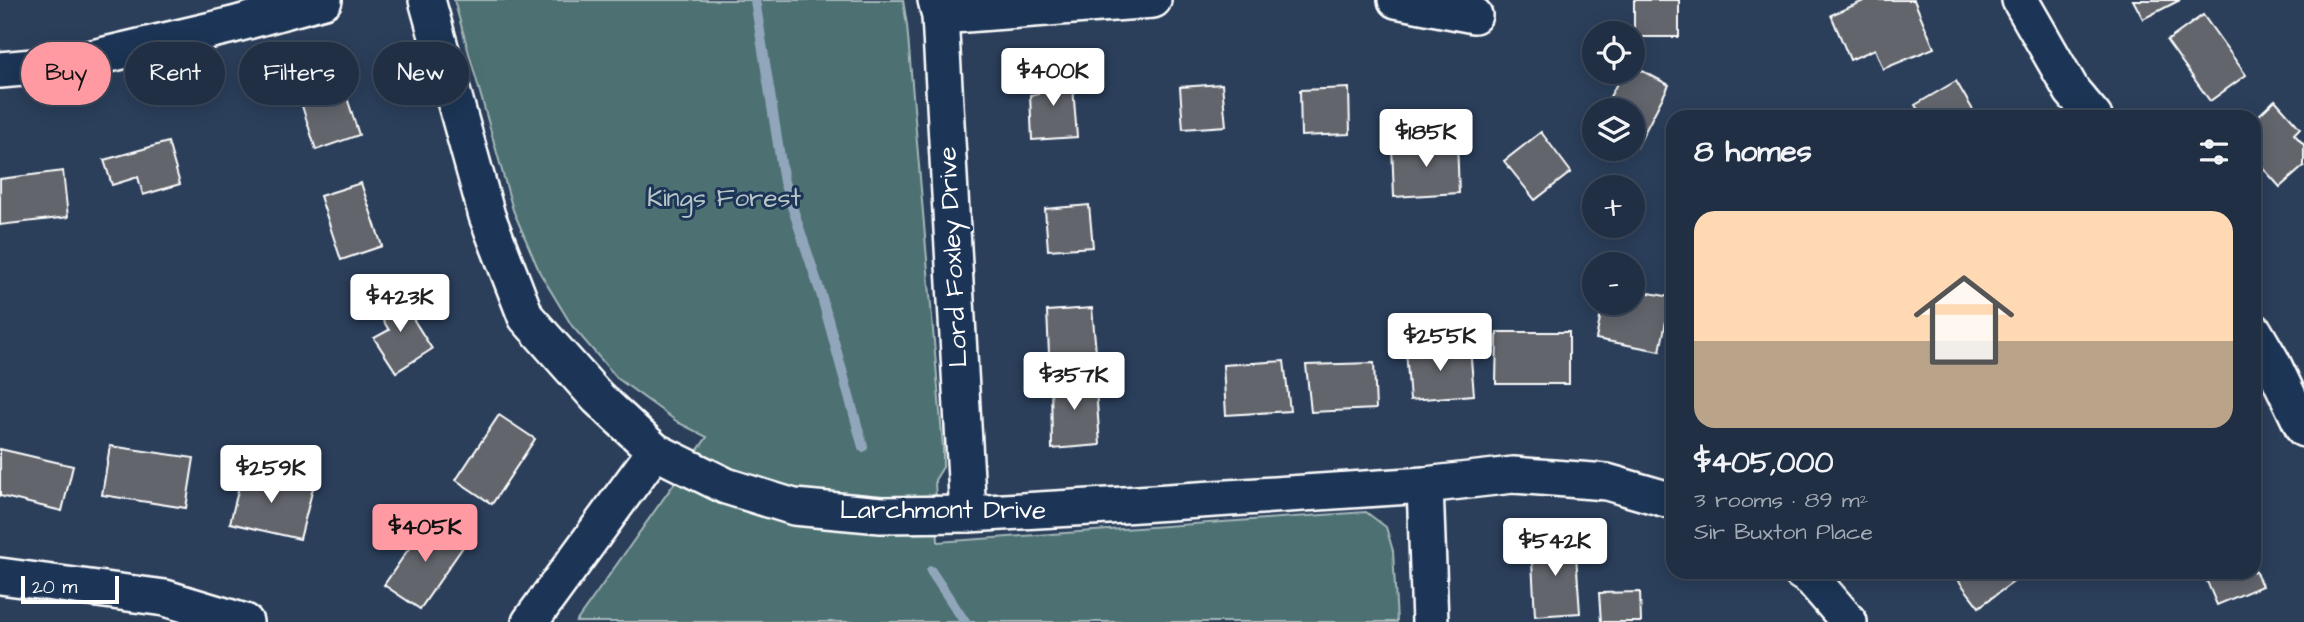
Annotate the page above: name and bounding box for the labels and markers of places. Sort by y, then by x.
pin: $400K [1004,48,1102,108]
pin: $185K [1377,110,1475,169]
pin: $423K [351,274,449,334]
pin: $255K [1391,314,1489,373]
pin: $357K [1025,352,1123,412]
pin: $259K [222,446,320,505]
pin: $405K [376,504,474,564]
pin: $542K [1506,518,1604,578]

